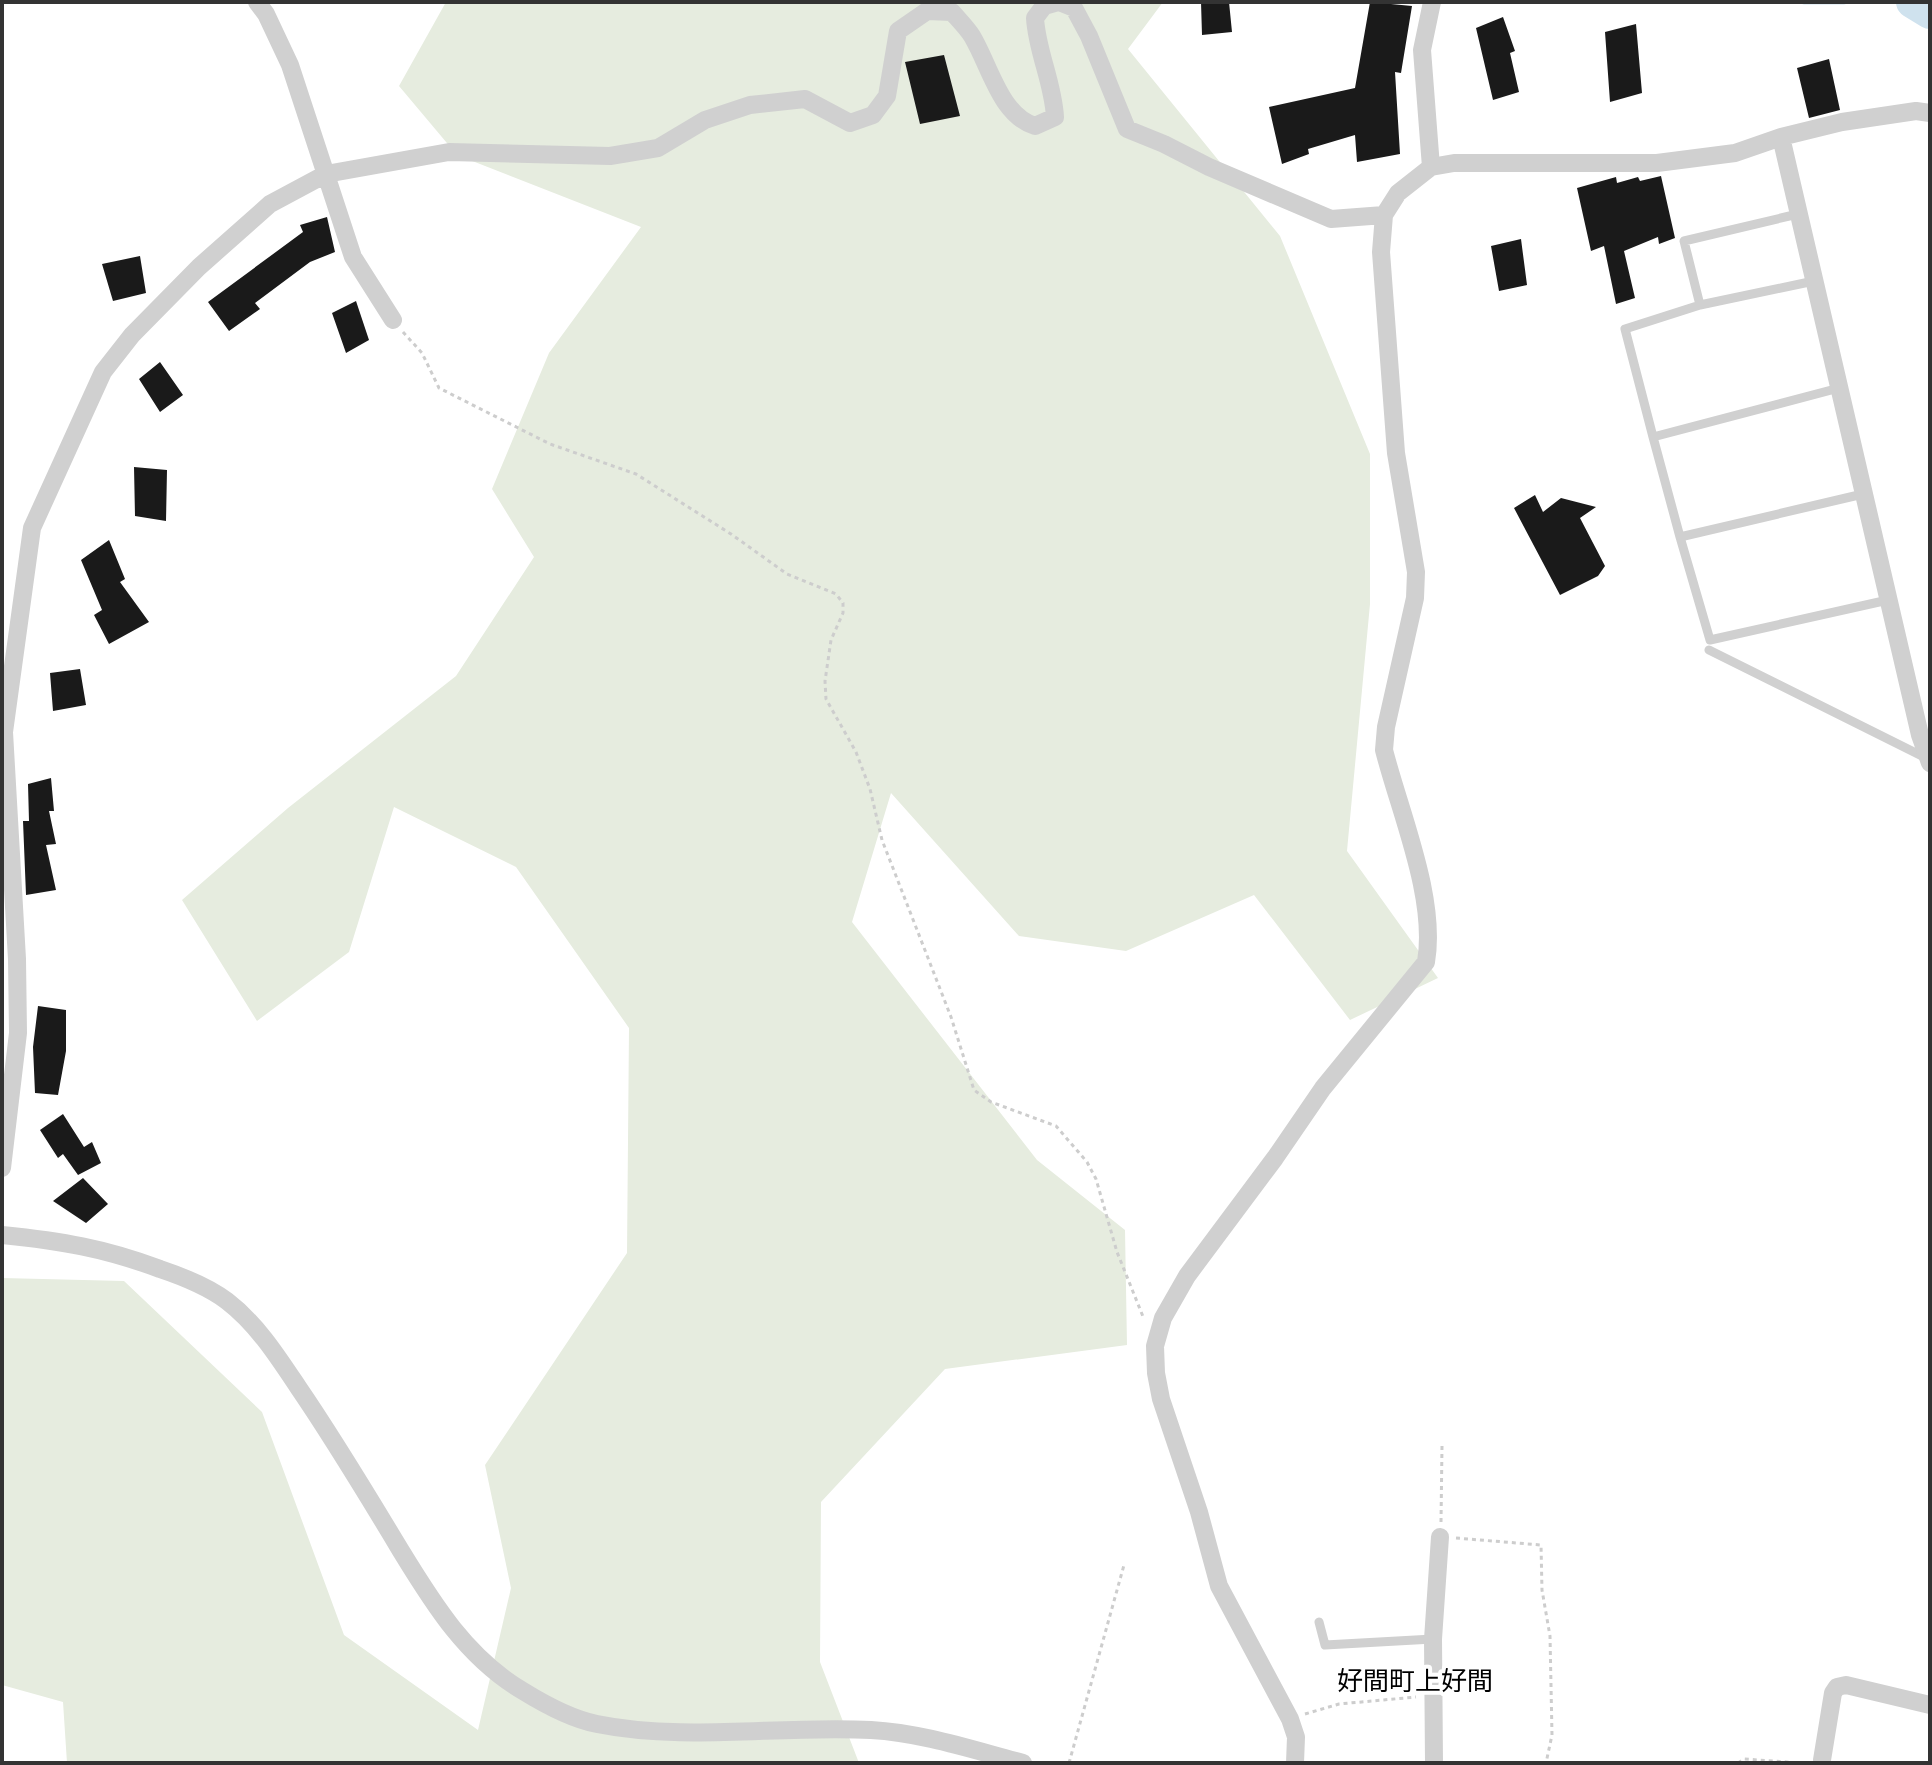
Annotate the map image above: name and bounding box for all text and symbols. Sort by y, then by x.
district label: 好間町上好間 [1337,1665,1493,1697]

